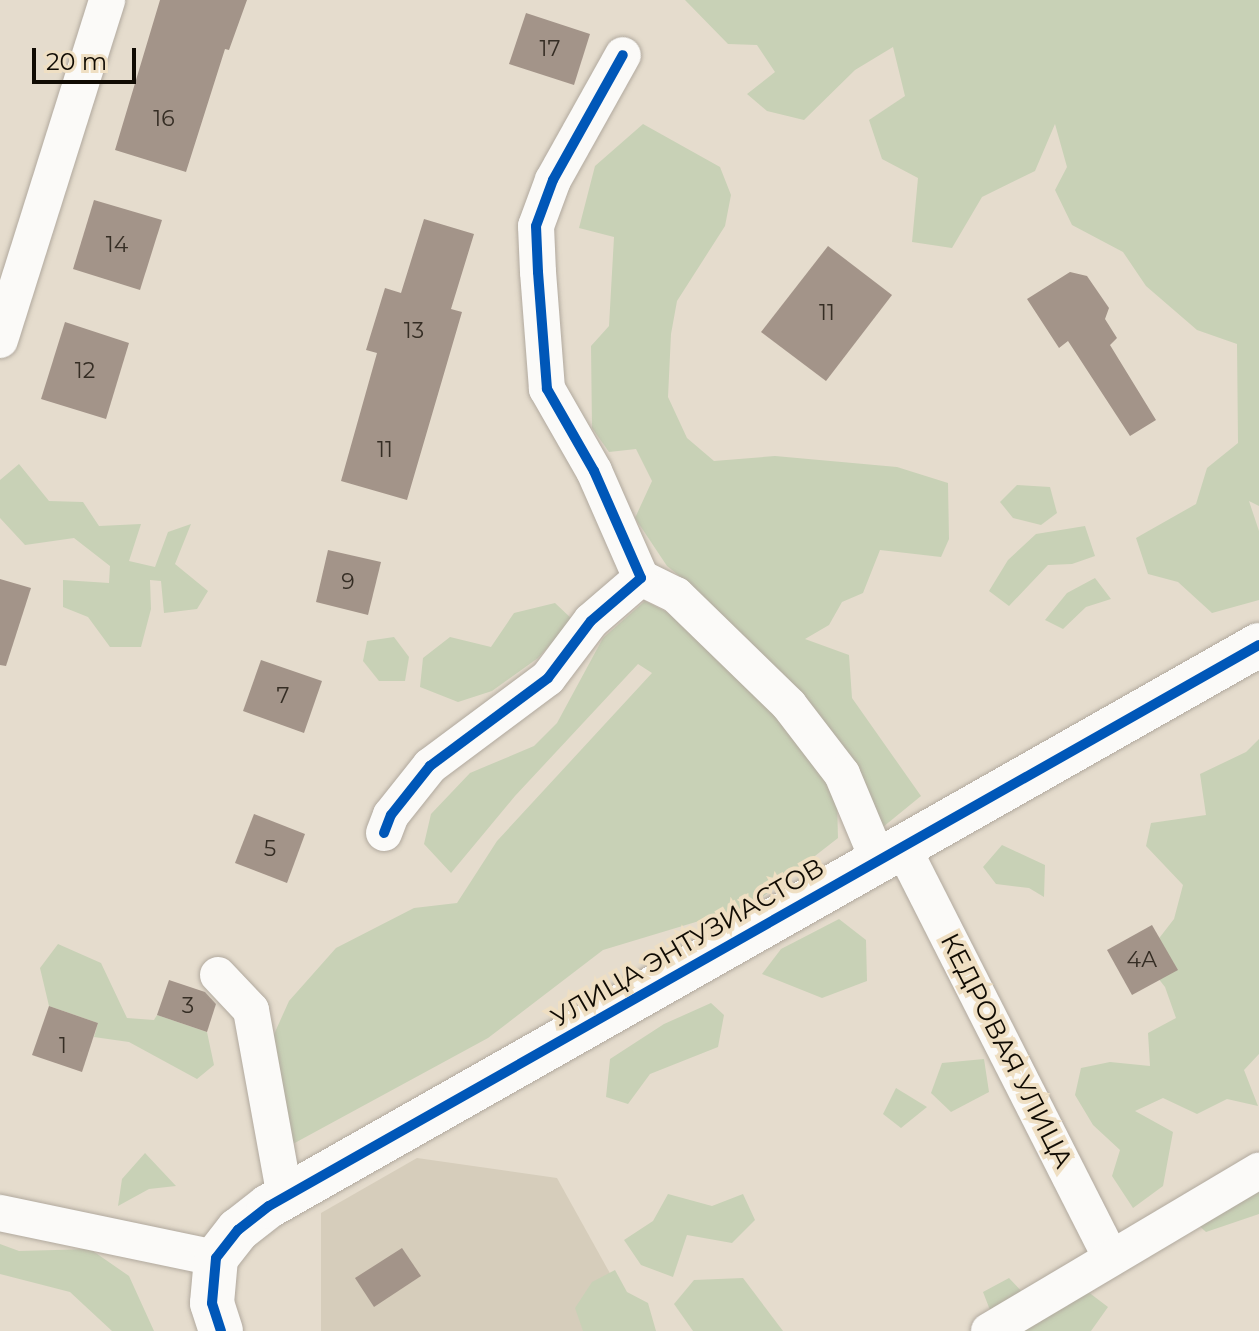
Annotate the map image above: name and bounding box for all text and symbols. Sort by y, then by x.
scale bar [36,32,140,82]
house number: 17 [540,36,560,62]
text: 20 m [46,47,107,76]
house number: 16 [153,106,175,132]
house number: 14 [106,232,128,258]
house number: 11 [819,300,835,326]
house number: 13 [404,318,424,344]
house number: 12 [75,358,95,384]
house number: 11 [377,437,393,463]
house number: 9 [341,569,355,595]
house number: 7 [277,683,289,709]
house number: 5 [264,836,276,862]
street label: УЛИЦА ЭНТУЗИАСТОВ [546,852,830,1034]
street label: КЕДРОВАЯ УЛИЦА [933,928,1079,1174]
house number: 4А [1127,947,1157,973]
house number: 3 [182,993,194,1019]
house number: 1 [59,1033,67,1059]

